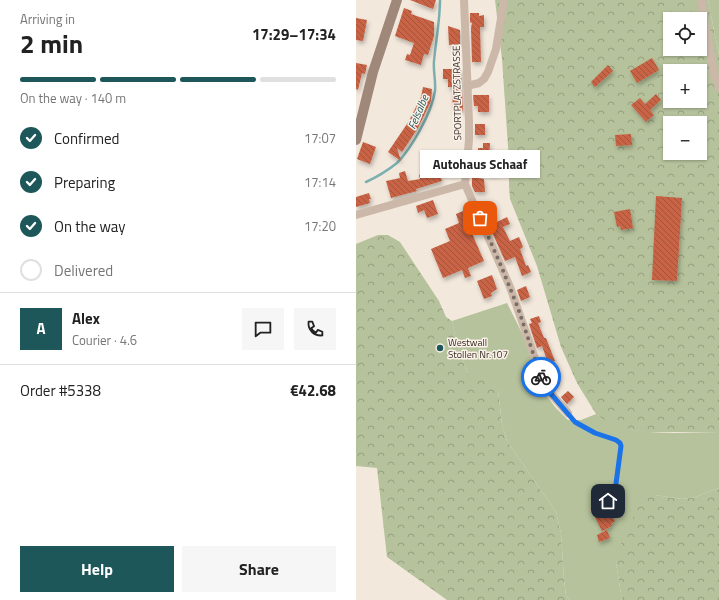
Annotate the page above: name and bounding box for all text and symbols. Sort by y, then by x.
text: Arriving in [20,9,75,29]
map controls [663,12,707,160]
button: locate [663,12,707,56]
text: 17:29–17:34 [252,23,336,46]
text: 2 min [20,24,83,63]
street label: SPORTPLATZSTRASSE [449,45,465,141]
button: + [663,64,707,108]
text: On the way · 140 m [20,88,126,108]
water label: Felsalbe [404,92,433,132]
button: − [663,116,707,160]
icon: check [20,127,42,149]
text: Confirmed [54,127,119,150]
text: 17:07 [304,128,336,148]
callout: Autohaus Schaaf [420,150,540,178]
text: Autohaus Schaaf [433,154,527,174]
icon: check [20,171,42,193]
text: Preparing [54,171,115,194]
text: 17:14 [304,172,336,192]
pin [463,201,497,235]
icon: bag [469,207,491,229]
icon: check [20,215,42,237]
text: On the way [54,215,126,238]
text: 17:20 [304,216,336,236]
text: Delivered [54,259,113,282]
text: Alex [72,307,100,330]
button: chat [242,308,284,350]
button: phone [294,308,336,350]
text: A [36,317,46,340]
text: Courier · 4.6 [72,330,137,350]
place label: Westwall Stollen Nr.107 [448,335,508,362]
marker: Westwall Stollen Nr.107 [435,343,445,353]
courier [521,357,561,397]
icon: bike [530,366,552,388]
text: Order #5338 [20,379,101,402]
text: €42.68 [290,379,336,402]
pin [591,484,625,518]
icon: home [597,490,619,512]
button: Help [20,546,174,592]
button: Share [182,546,336,592]

